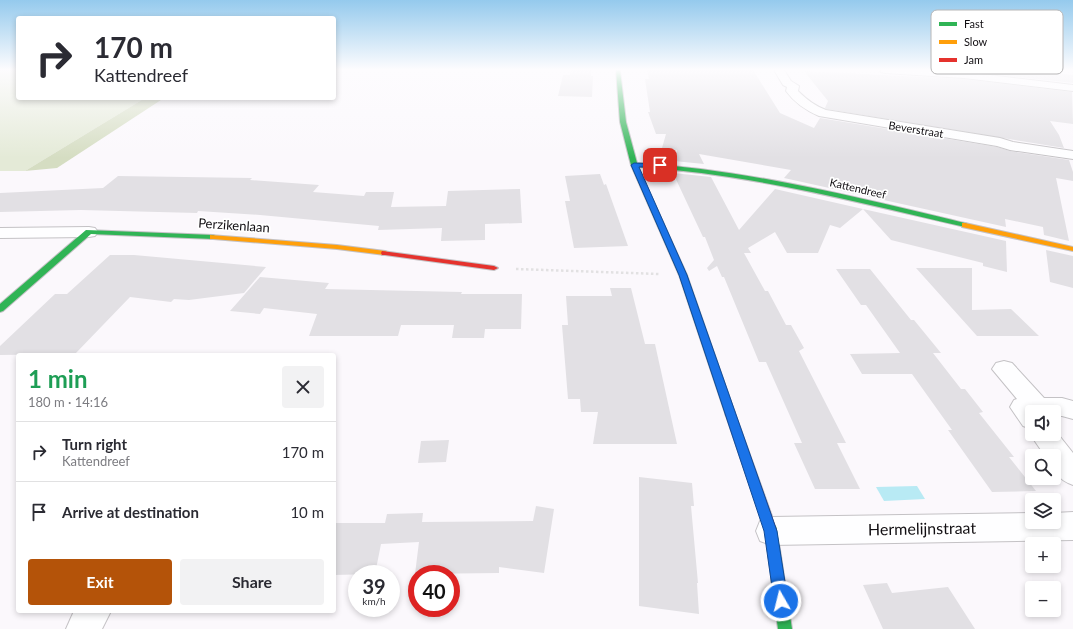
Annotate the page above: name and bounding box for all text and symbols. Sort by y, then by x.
legend [931,10,1063,74]
text: Fast [964,17,984,30]
text: 170 m [94,30,173,64]
icon: right [28,32,80,84]
text: Slow [964,35,988,48]
text: Jam [964,53,983,66]
text: Kattendreef [94,64,188,86]
street label: Beverstraat [888,118,944,140]
pin [643,148,677,182]
icon: arrive [649,154,671,176]
street label: Kattendreef [829,175,888,201]
street label: Perzikenlaan [198,215,270,235]
text: 1 min [28,364,88,393]
button: close [282,366,324,408]
text: 180 m · 14:16 [28,394,108,410]
map controls [1025,405,1061,617]
button: sound [1025,405,1061,441]
text: Turn right [62,435,127,453]
icon: right [28,441,50,463]
text: 170 m [282,443,324,461]
button: search [1025,449,1061,485]
text: Kattendreef [62,453,130,469]
button: layers [1025,493,1061,529]
icon: arrive [28,501,50,523]
text: Arrive at destination [62,503,199,521]
text: 10 m [290,503,324,521]
street label: Hermelijnstraat [868,518,976,538]
button: + [1025,537,1061,573]
button: Exit [28,559,172,605]
button: Share [180,559,324,605]
speed limit sign: 40 [408,565,460,617]
text: 39 [362,574,386,598]
position arrow [760,580,802,622]
button: − [1025,581,1061,617]
text: km/h [362,595,386,607]

